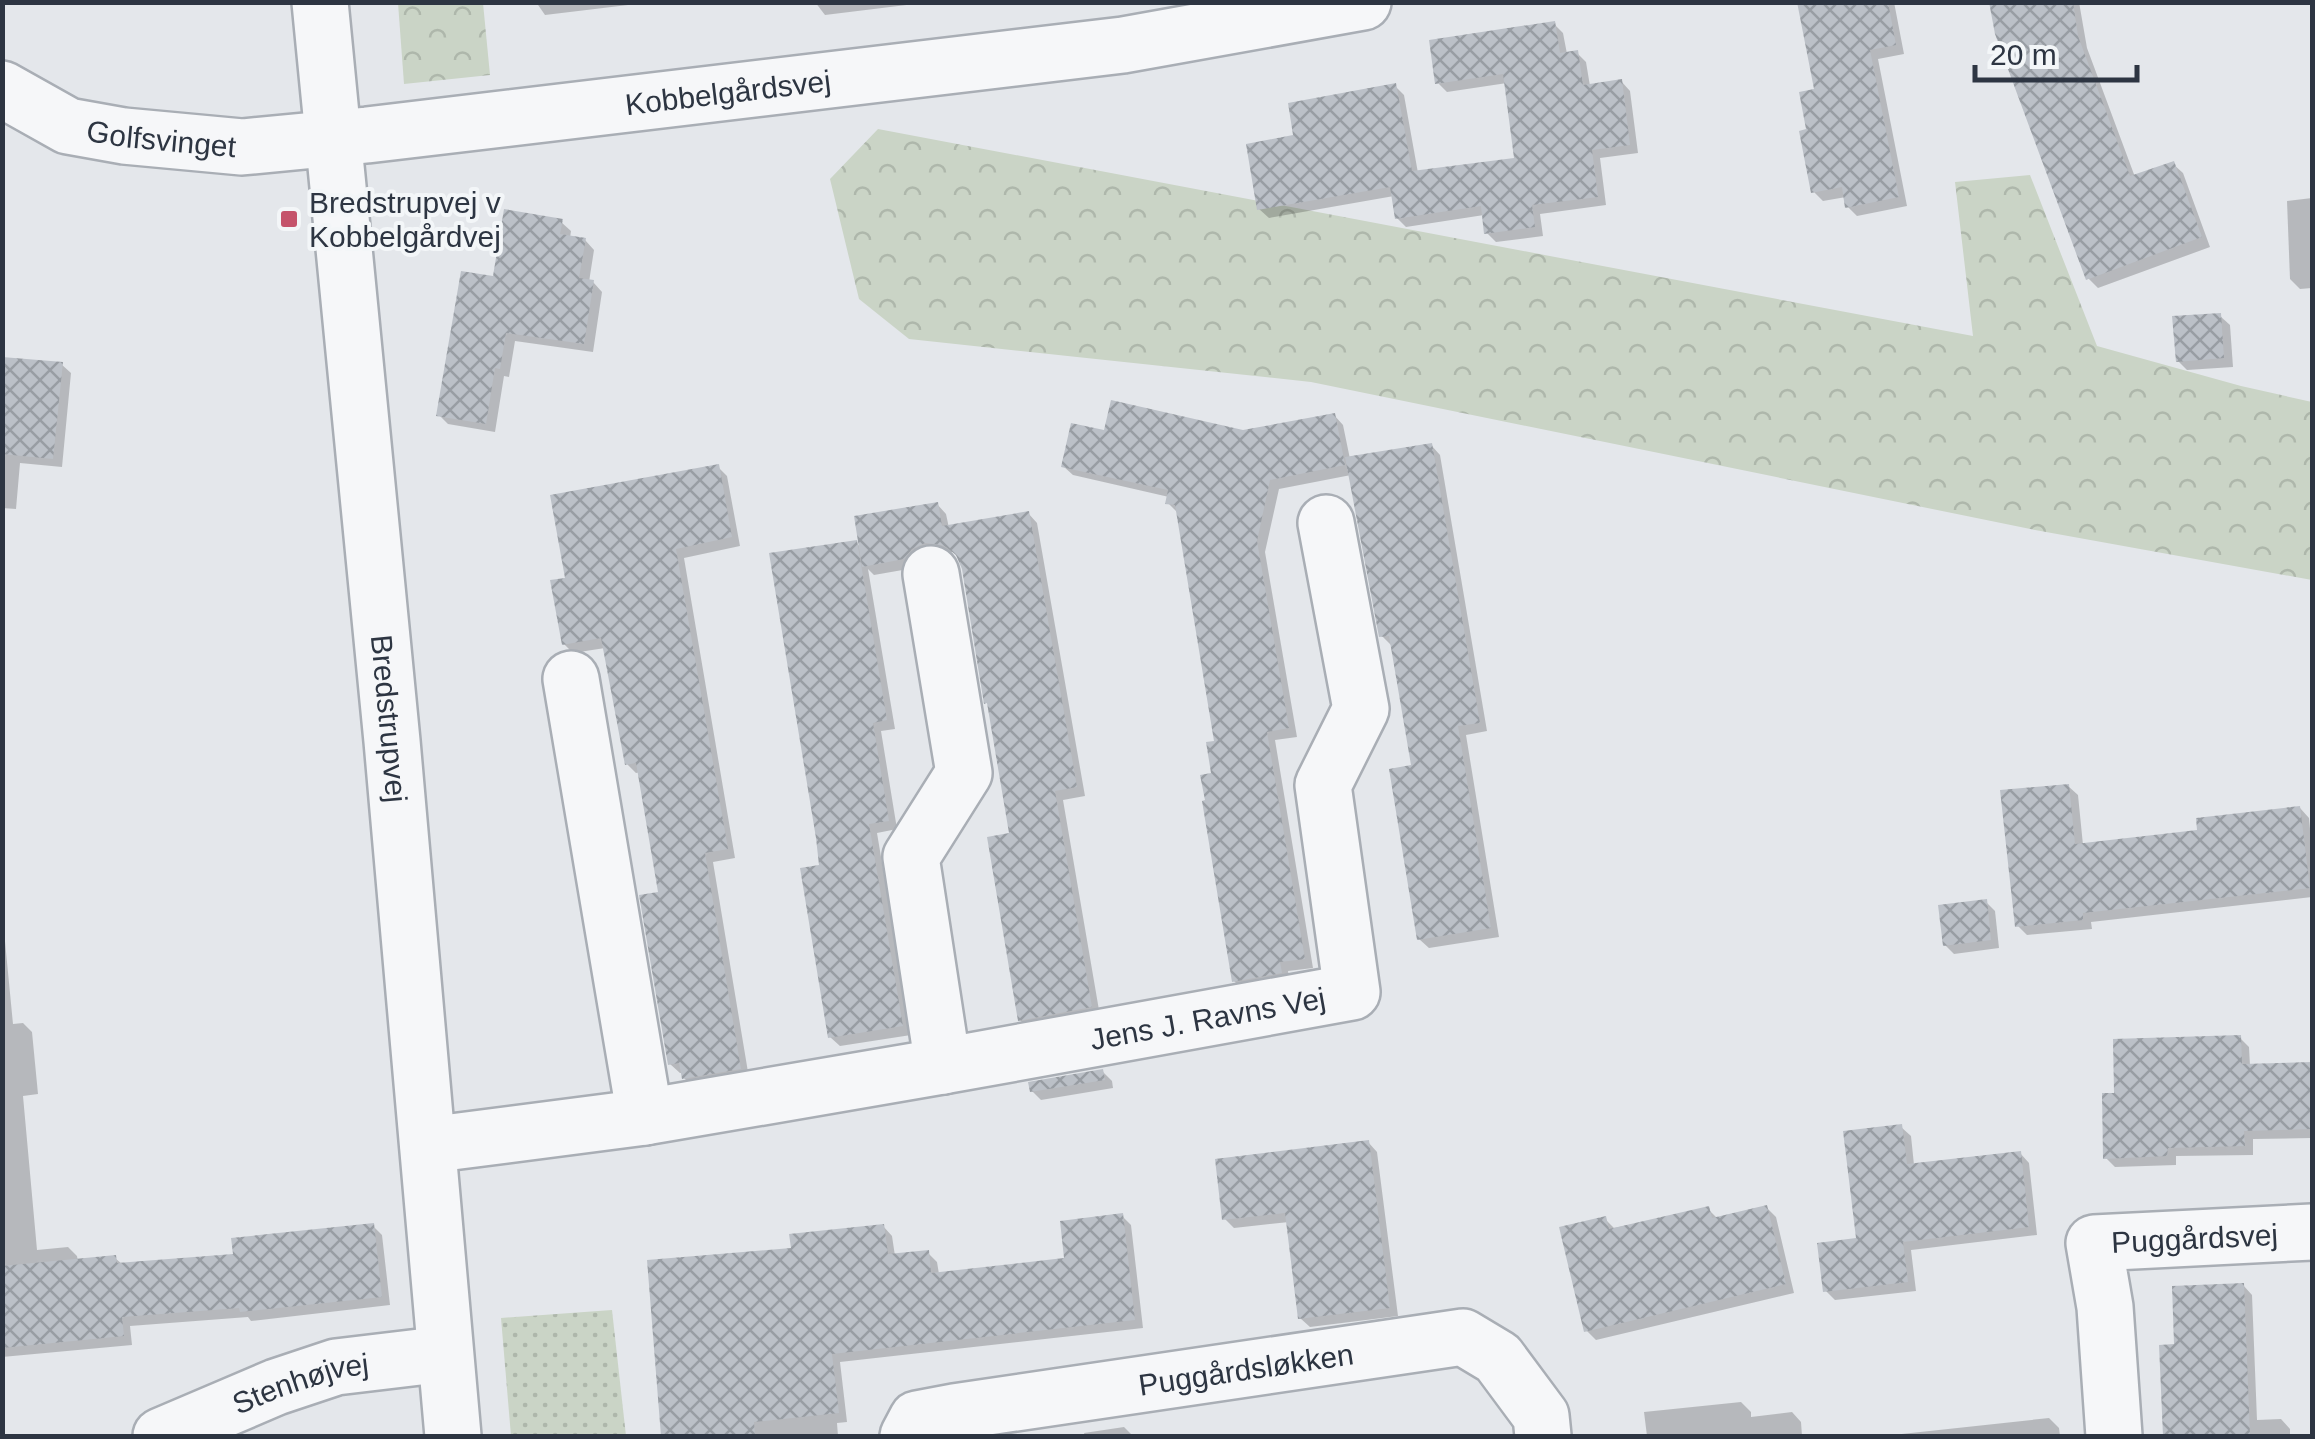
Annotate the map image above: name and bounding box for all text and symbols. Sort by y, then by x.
scale bar [1975,20,2138,82]
text: 20 m [1990,38,2057,71]
street label: Kobbelgårdsvej [623,63,832,121]
street label: Golfsvinget [84,113,238,163]
place label: Bredstrupvej v Kobbelgårdvej [309,186,501,253]
marker: Bredstrupvej v Kobbelgårdvej [278,208,300,230]
street label: Bredstrupvej [365,633,414,804]
street label: Jens J. Ravns Vej [1087,981,1328,1056]
street label: Puggårdsvej [2110,1217,2279,1259]
street label: Puggårdsløkken [1136,1337,1356,1401]
street label: Stenhøjvej [227,1347,370,1420]

